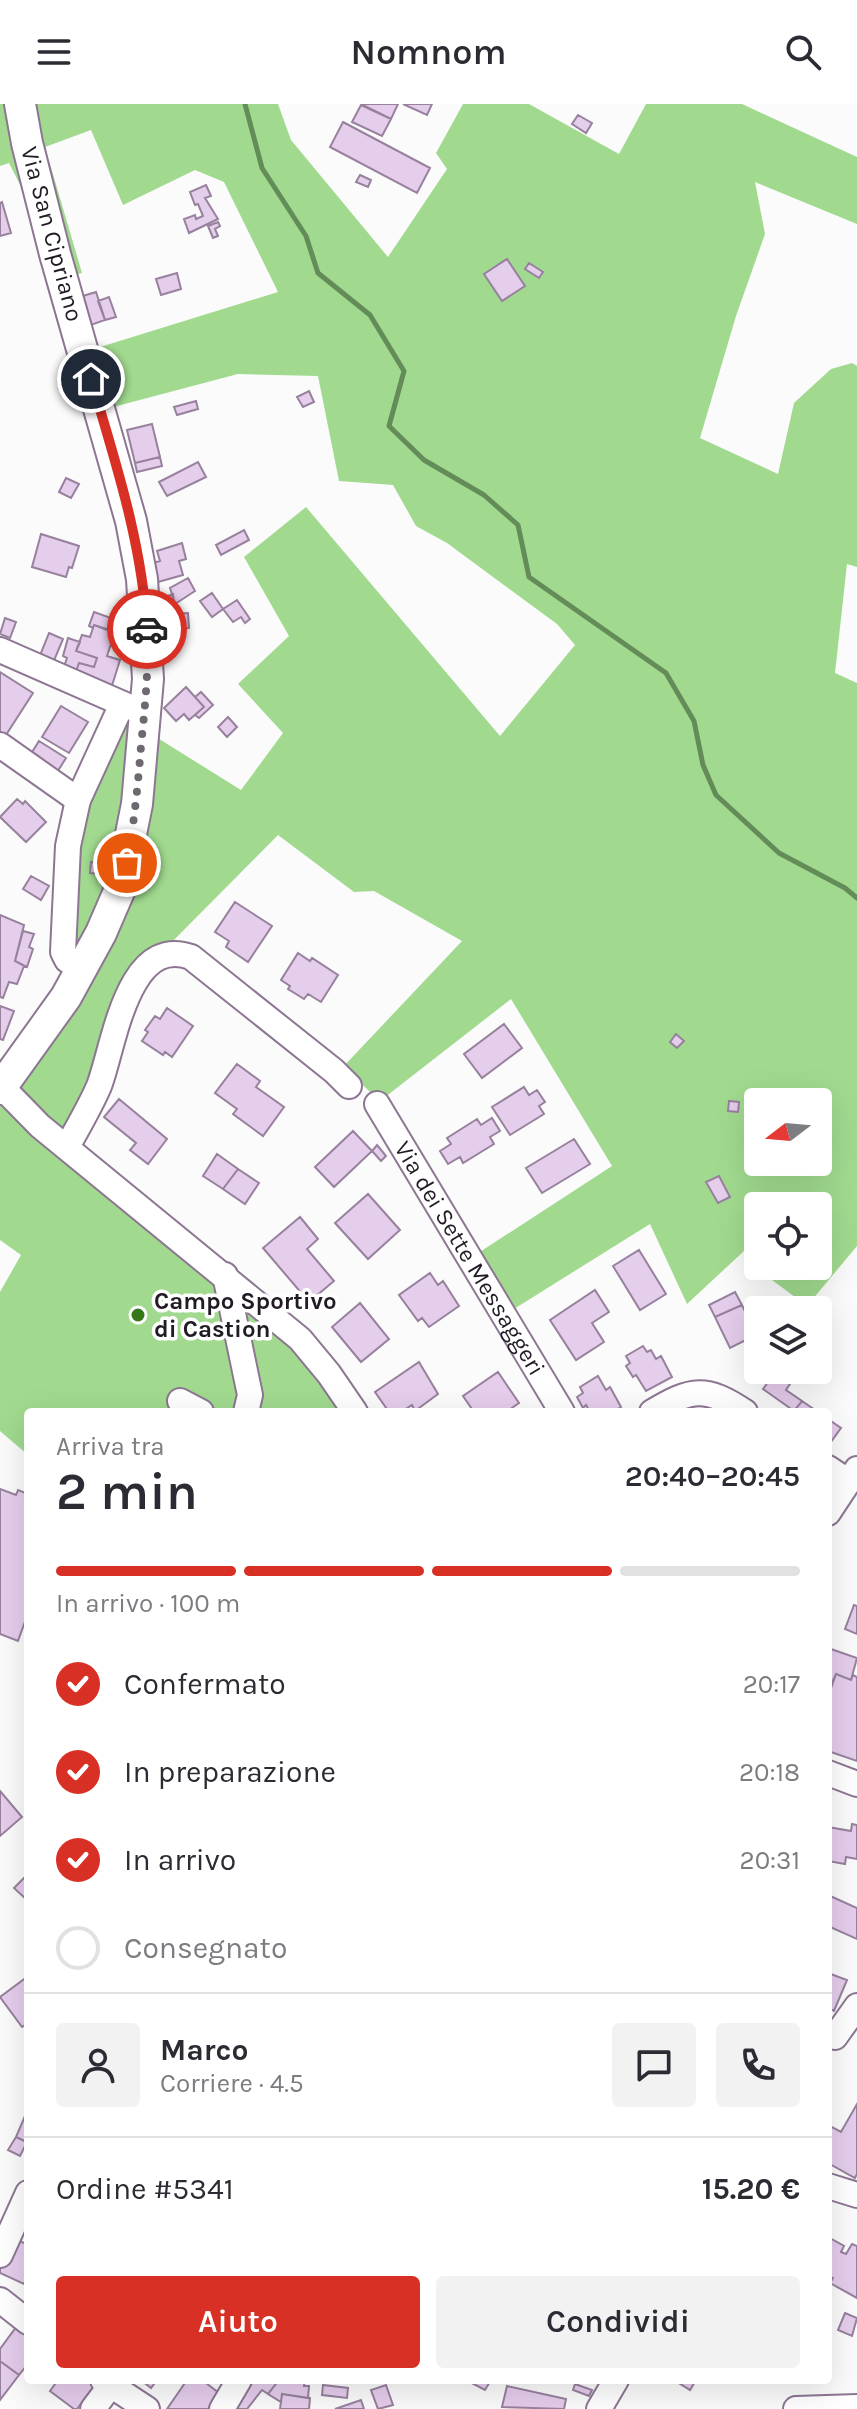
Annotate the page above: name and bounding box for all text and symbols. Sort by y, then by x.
icon: menu [32,30,76,74]
icon: search [781,30,825,74]
text: Nomnom [350,31,507,73]
street label: Via San Cipriano [15,143,89,325]
pin [57,345,125,413]
icon: home [69,357,113,401]
courier [107,589,187,669]
icon: car [125,607,169,651]
pin [93,829,161,897]
icon: bag [105,841,149,885]
north arrow [744,1088,832,1176]
map controls [744,1088,832,1384]
street label: Via dei Sette Messaggeri [389,1136,551,1381]
button: locate [744,1192,832,1280]
place label: Campo Sportivo di Castion [154,1287,337,1343]
button: layers [744,1296,832,1384]
marker: Campo Sportivo di Castion [129,1306,147,1324]
text: Arriva tra [56,1431,165,1462]
text: 20:40–20:45 [625,1458,800,1494]
text: 2 min [56,1461,198,1522]
text: In arrivo · 100 m [56,1588,240,1619]
icon: check [56,1662,100,1706]
text: Confermato [124,1666,286,1702]
text: 20:17 [743,1669,800,1700]
icon: check [56,1750,100,1794]
text: In preparazione [124,1754,336,1790]
text: 20:18 [739,1757,800,1788]
icon: check [56,1838,100,1882]
text: In arrivo [124,1842,236,1878]
text: 20:31 [740,1845,800,1876]
text: Consegnato [124,1930,287,1966]
button: person [56,2023,140,2107]
button: chat [612,2023,696,2107]
button: phone [716,2023,800,2107]
text: Marco [160,2032,248,2068]
text: Corriere · 4.5 [160,2068,304,2099]
text: Ordine #5341 [56,2171,234,2207]
text: 15.20 € [702,2171,800,2207]
button: Aiuto [56,2276,420,2368]
button: Condividi [436,2276,800,2368]

